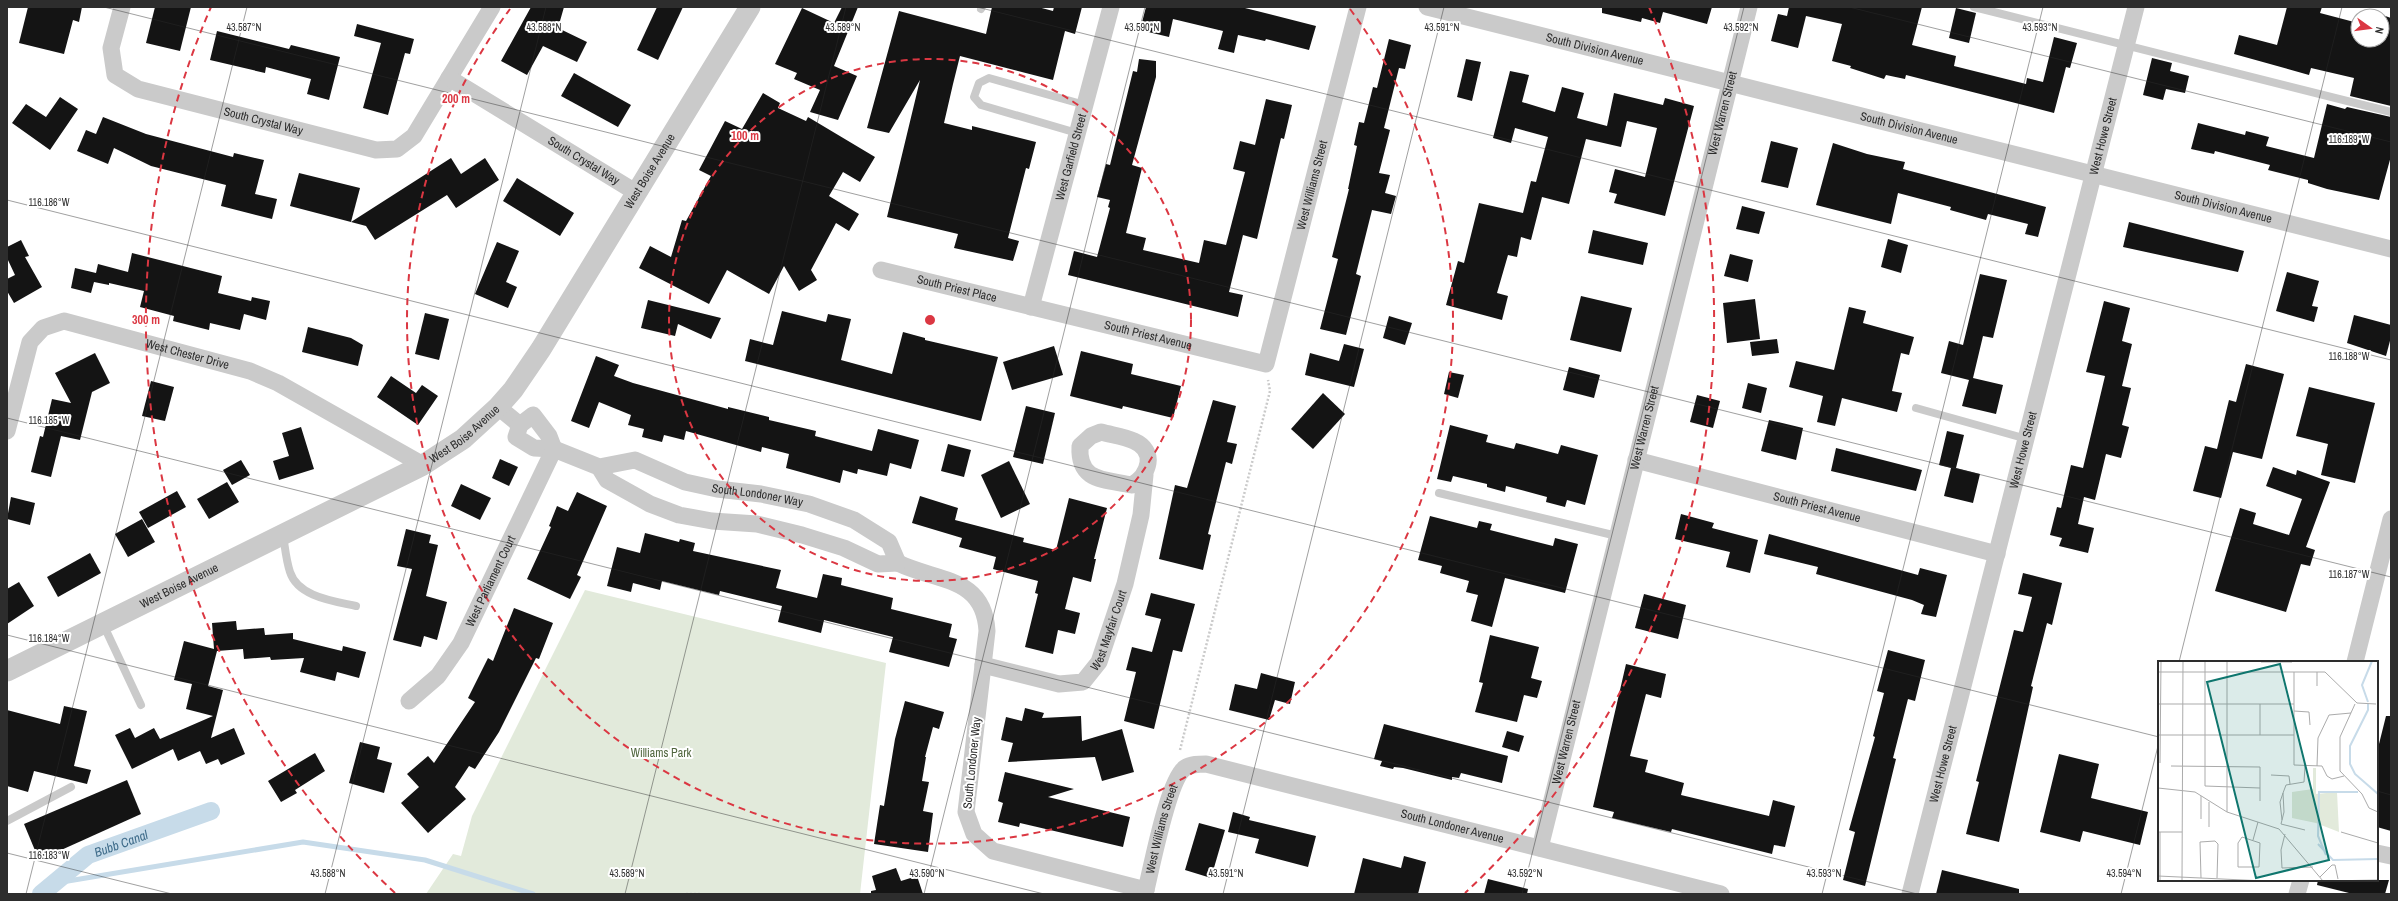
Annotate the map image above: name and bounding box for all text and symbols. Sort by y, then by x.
north arrow [2350,8,2390,48]
text: 43.587°N [227,21,262,34]
text: 43.588°N [527,21,562,34]
text: 43.589°N [826,21,861,34]
text: 43.590°N [1125,21,1160,34]
text: 43.591°N [1425,21,1460,34]
text: 43.592°N [1724,21,1759,34]
text: 43.593°N [2023,21,2058,34]
text: N [2372,26,2387,35]
street label: South Division Avenue [1544,29,1645,69]
street label: West Warren Street [1704,69,1741,157]
text: 200 m [442,91,470,107]
street label: West Howe Street [2086,96,2121,177]
street label: South Crystal Way [222,103,305,139]
street label: South Division Avenue [1859,108,1960,148]
street label: West Garfield Street [1052,112,1090,202]
text: 100 m [731,128,759,144]
street label: West Boise Avenue [620,130,679,212]
street label: South Crystal Way [545,132,623,189]
text: 116.189°W [2329,133,2370,146]
street label: West Williams Street [1293,138,1331,232]
street label: South Division Avenue [2173,187,2274,227]
text: 116.186°W [29,196,70,209]
street label: South Priest Place [915,271,998,306]
text: 300 m [132,312,160,328]
centre of rings [923,313,937,327]
street label: South Priest Avenue [1103,317,1194,354]
street label: West Chester Drive [144,335,231,373]
text: 116.188°W [2329,350,2370,363]
street label: West Warren Street [1626,384,1663,471]
street label: West Boise Avenue [426,401,503,467]
street label: West Howe Street [2006,410,2041,491]
text: 116.185°W [29,414,70,427]
street label: South Londoner Way [710,480,805,511]
street label: South Priest Avenue [1772,488,1862,526]
street label: West Parliament Court [462,533,519,630]
street label: West Boise Avenue [137,560,221,612]
text: 116.187°W [2329,568,2370,581]
street label: West Mayfair Court [1087,588,1130,674]
text: 116.184°W [29,632,70,645]
inset map [2158,661,2378,881]
street label: West Warren Street [1548,698,1584,786]
street label: South Londoner Way [959,716,985,810]
street label: West Howe Street [1926,724,1961,805]
park label: Williams Park [631,745,691,761]
street label: West Williams Street [1142,782,1182,875]
street label: South Londoner Avenue [1399,805,1505,847]
water label: Bubb Canal [92,826,151,861]
text: 116.183°W [29,849,70,862]
text: 43.588°N [311,867,346,880]
text: 43.589°N [610,867,645,880]
text: 43.590°N [910,867,945,880]
text: 43.591°N [1209,867,1244,880]
text: 43.592°N [1508,867,1543,880]
text: 43.593°N [1807,867,1842,880]
text: 43.594°N [2107,867,2142,880]

